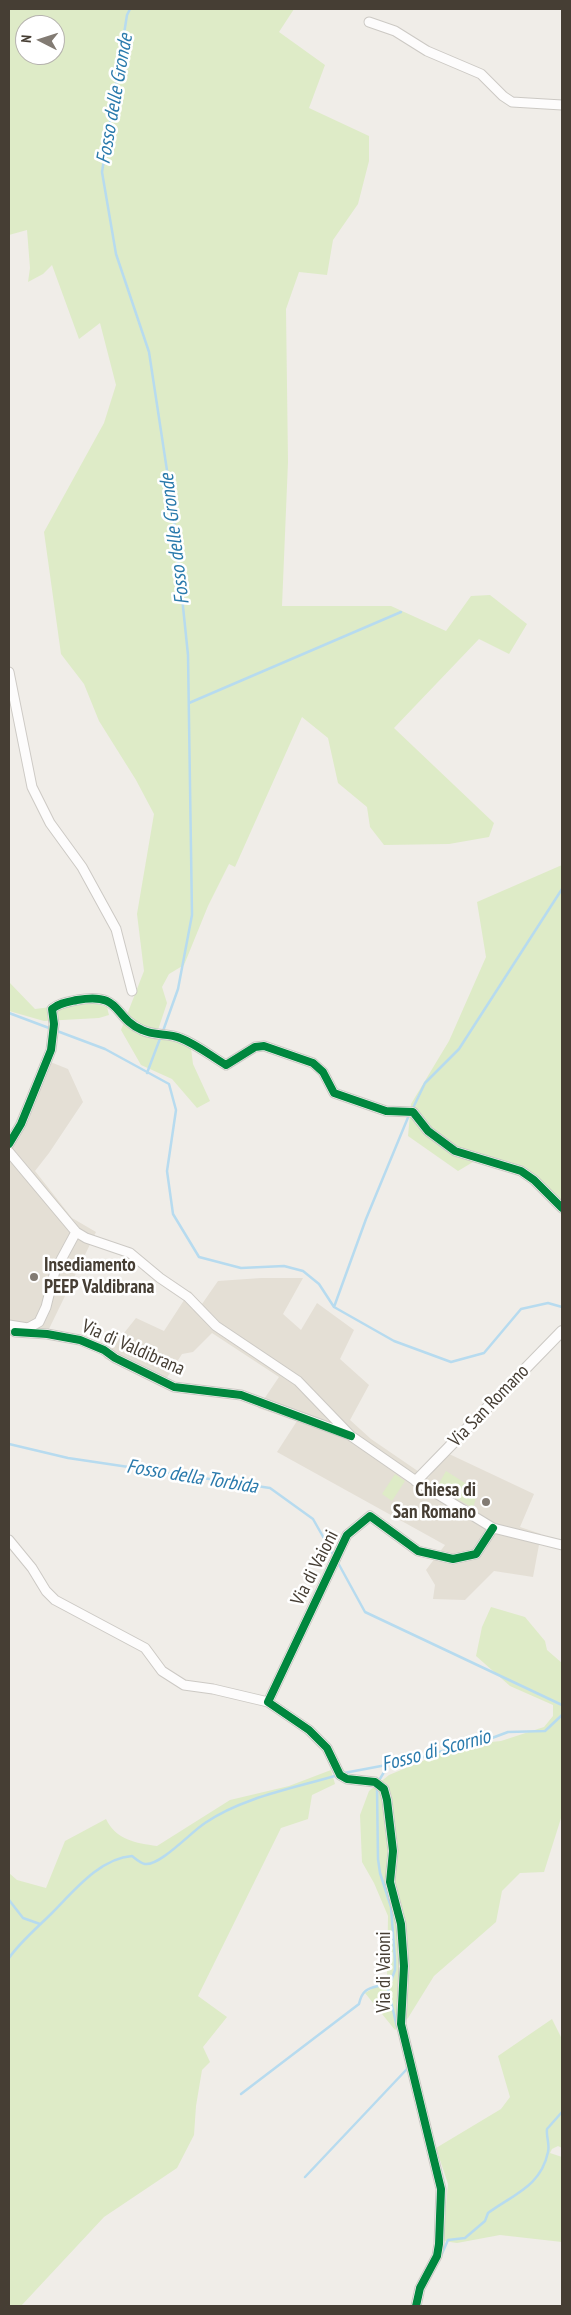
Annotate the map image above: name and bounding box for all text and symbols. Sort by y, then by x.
north arrow [15,15,65,65]
water label: Fosso delle Gronde [92,32,138,166]
text: N [17,34,35,43]
water label: Fosso delle Gronde [155,472,195,606]
place label: Insediamento PEEP Valdibrana [44,1255,154,1299]
marker: Insediamento PEEP Valdibrana [28,1271,40,1283]
street label: Via di Valdibrana [78,1315,188,1381]
street label: Via San Romano [444,1360,534,1452]
water label: Fosso della Torbida [125,1455,259,1499]
place label: Chiesa di San Romano [393,1480,476,1524]
marker: Chiesa di San Romano [480,1496,492,1508]
street label: Via di Vaioni [286,1527,344,1609]
water label: Fosso di Scornio [379,1725,493,1777]
street label: Via di Vaioni [374,1931,396,2013]

